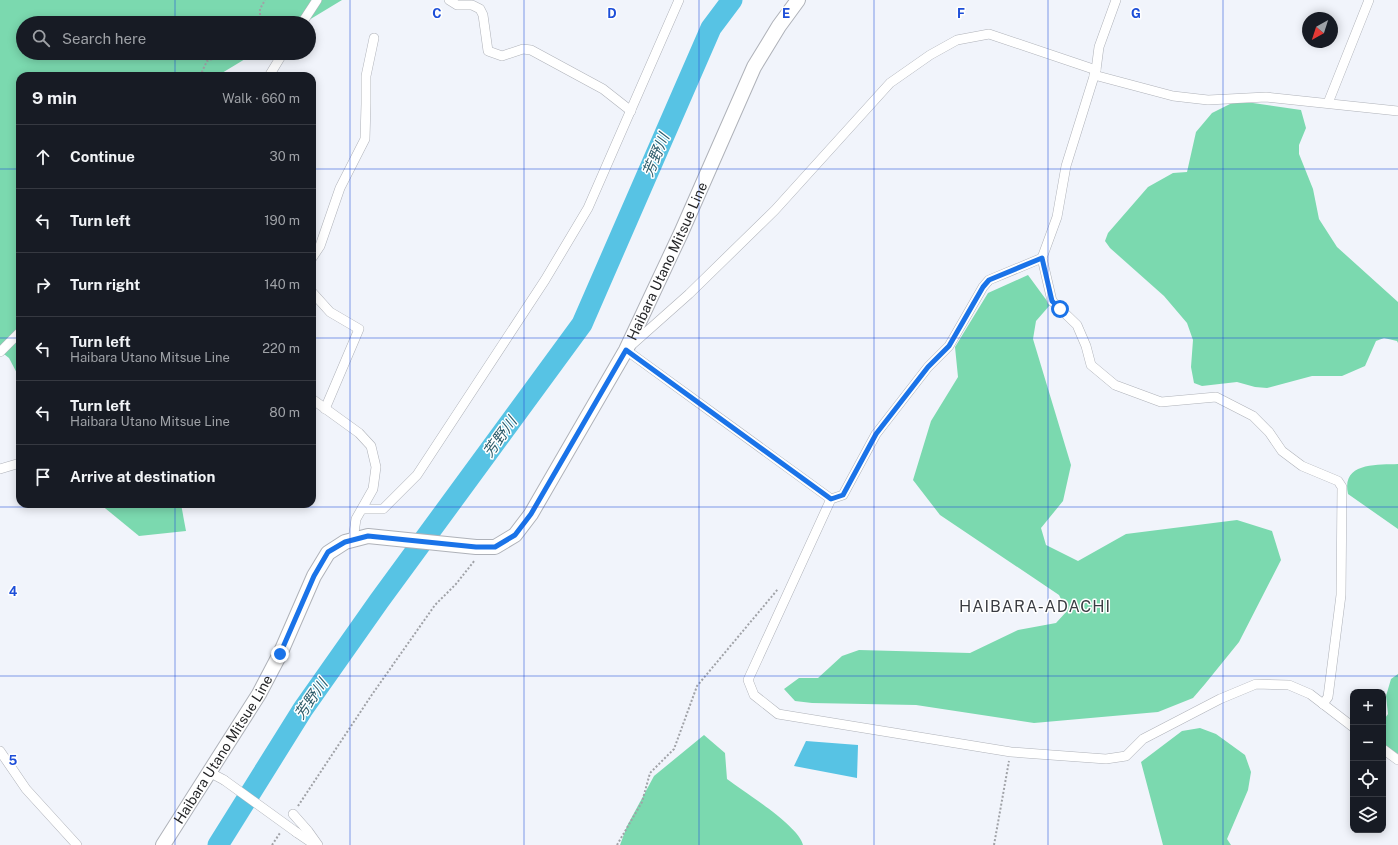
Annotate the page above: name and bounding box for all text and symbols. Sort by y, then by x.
text: C [432,6,442,21]
text: D [607,6,617,21]
text: E [782,6,790,21]
text: F [957,6,965,21]
text: G [1131,6,1141,21]
north arrow [1302,12,1338,48]
search box [16,16,316,60]
icon: search [30,27,52,49]
text: Search here [62,30,146,47]
text: 9 min [32,88,77,108]
text: Walk · 660 m [222,91,300,106]
water label: 芳野川 [639,129,673,179]
icon: ahead [32,146,54,168]
text: Continue [70,148,135,165]
text: 30 m [270,149,300,164]
street label: Haibara Utano Mitsue Line [624,179,710,343]
icon: left [32,210,54,232]
text: Turn left [70,212,131,229]
text: 190 m [264,213,300,228]
icon: right [32,274,54,296]
text: Turn right [70,276,140,293]
text: 140 m [264,277,300,292]
route start [1051,300,1069,318]
text: Turn left [70,333,131,350]
icon: left [32,338,54,360]
text: 220 m [262,341,300,356]
text: Haibara Utano Mitsue Line [70,350,230,365]
text: Turn left [70,397,131,414]
icon: left [32,402,54,424]
text: 80 m [269,405,300,420]
water label: 芳野川 [479,412,521,460]
text: Haibara Utano Mitsue Line [70,414,230,429]
icon: arrive [32,466,54,488]
text: Arrive at destination [70,468,215,485]
text: 4 [9,584,18,599]
district label: HAIBARA-ADACHI [959,597,1111,616]
route end [271,645,289,663]
street label: Haibara Utano Mitsue Line [171,672,276,827]
water label: 芳野川 [291,674,332,722]
map controls [1350,689,1386,833]
button: + [1350,689,1386,725]
button: − [1350,725,1386,761]
text: 5 [9,753,18,768]
button: locate [1350,761,1386,797]
button: layers [1350,797,1386,833]

